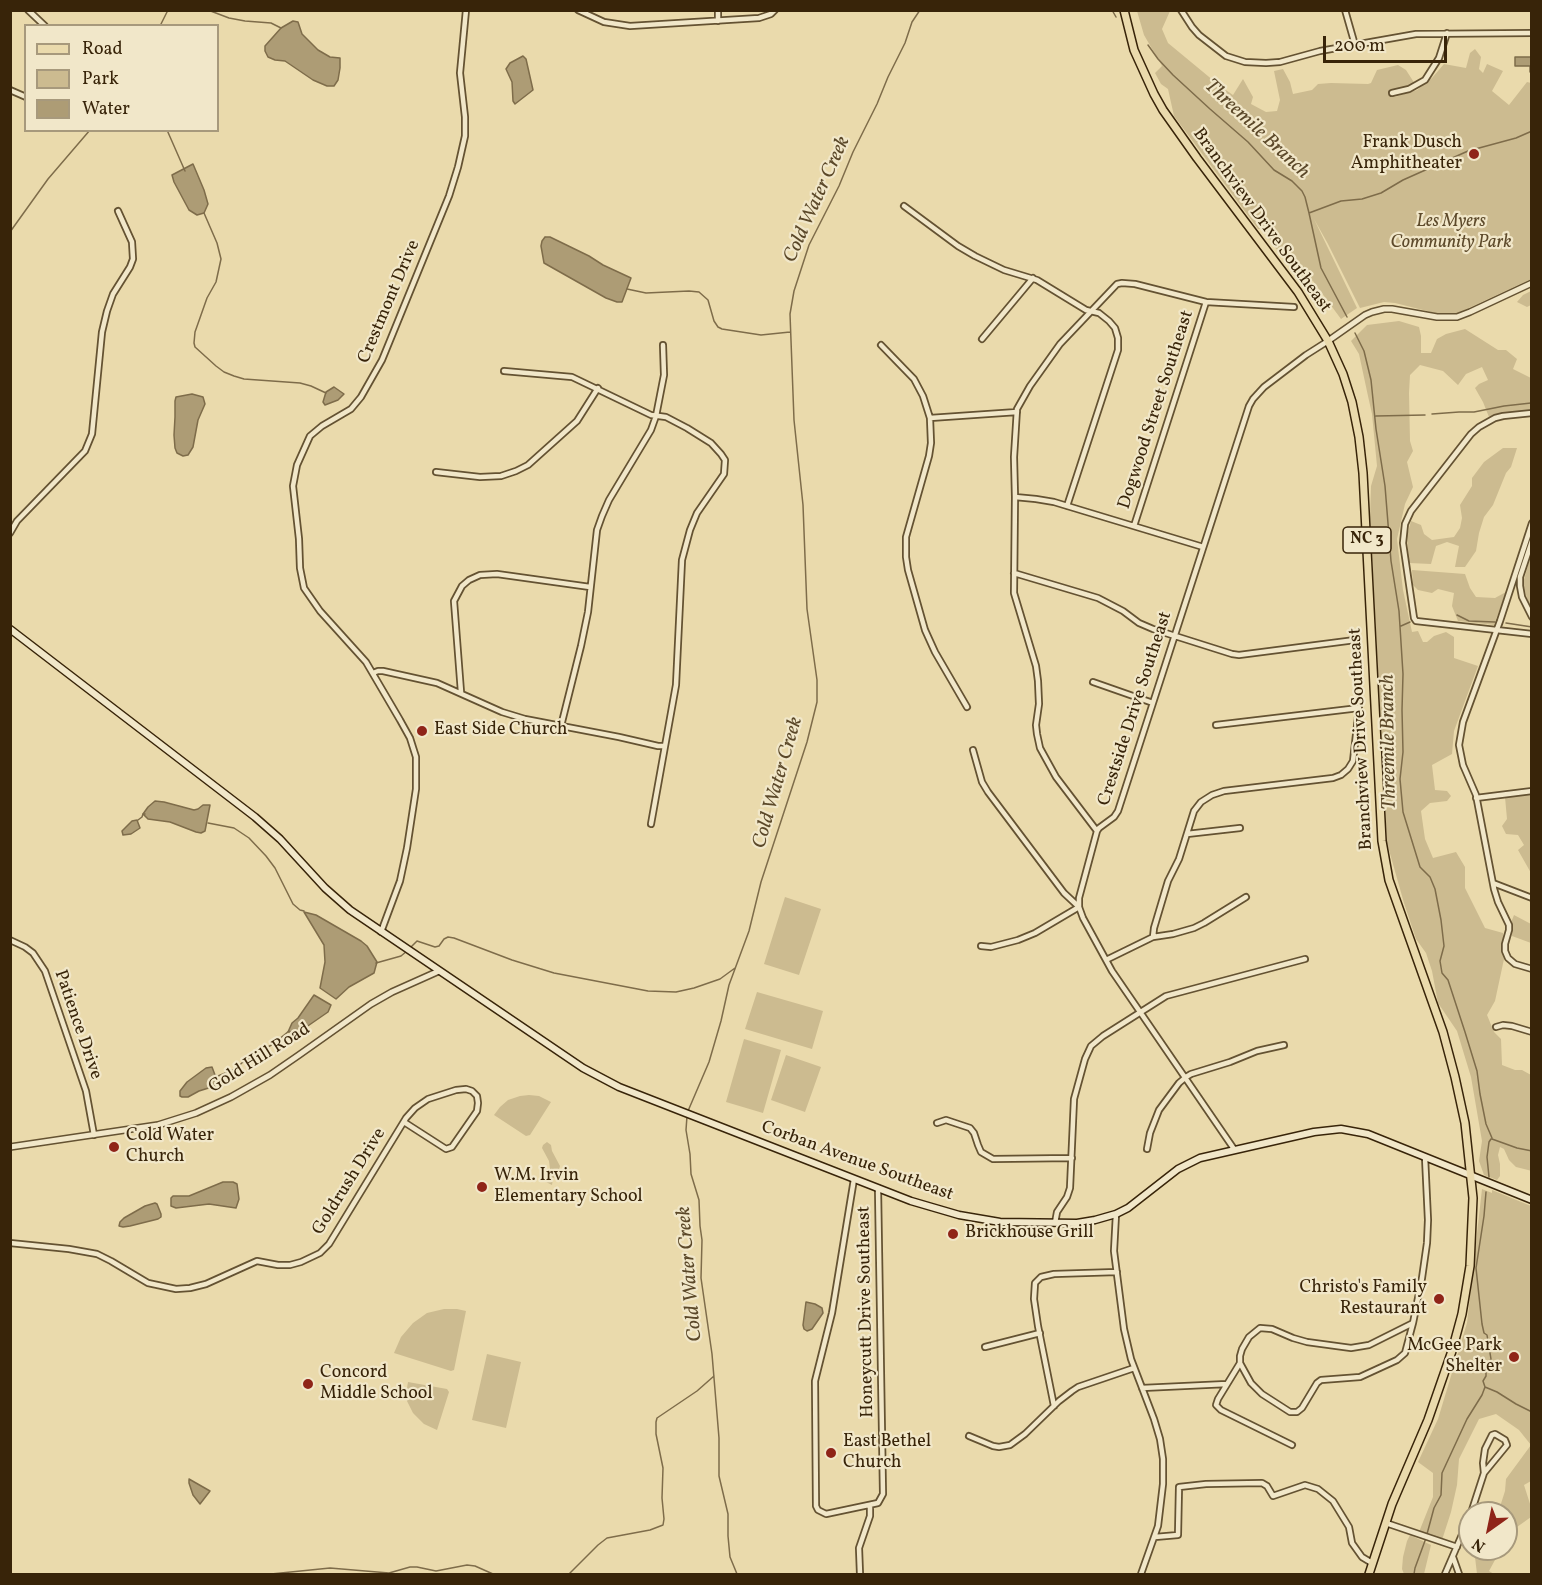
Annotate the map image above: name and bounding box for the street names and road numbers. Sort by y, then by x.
street label: Branchview Drive Southeast [1187,125,1335,317]
street label: Crestmont Drive [354,237,426,367]
street label: Dogwood Street Southeast [1115,308,1199,512]
road number: NC 3 [1343,527,1391,553]
street label: Crestside Drive Southeast [1094,609,1178,809]
street label: Branchview Drive Southeast [1345,627,1379,851]
street label: Patience Drive [48,967,106,1083]
street label: Gold Hill Road [205,1019,315,1099]
street label: Corban Avenue Southeast [758,1117,956,1207]
street label: Goldrush Drive [309,1125,391,1239]
street label: Honeycutt Drive Southeast [854,1206,880,1418]

